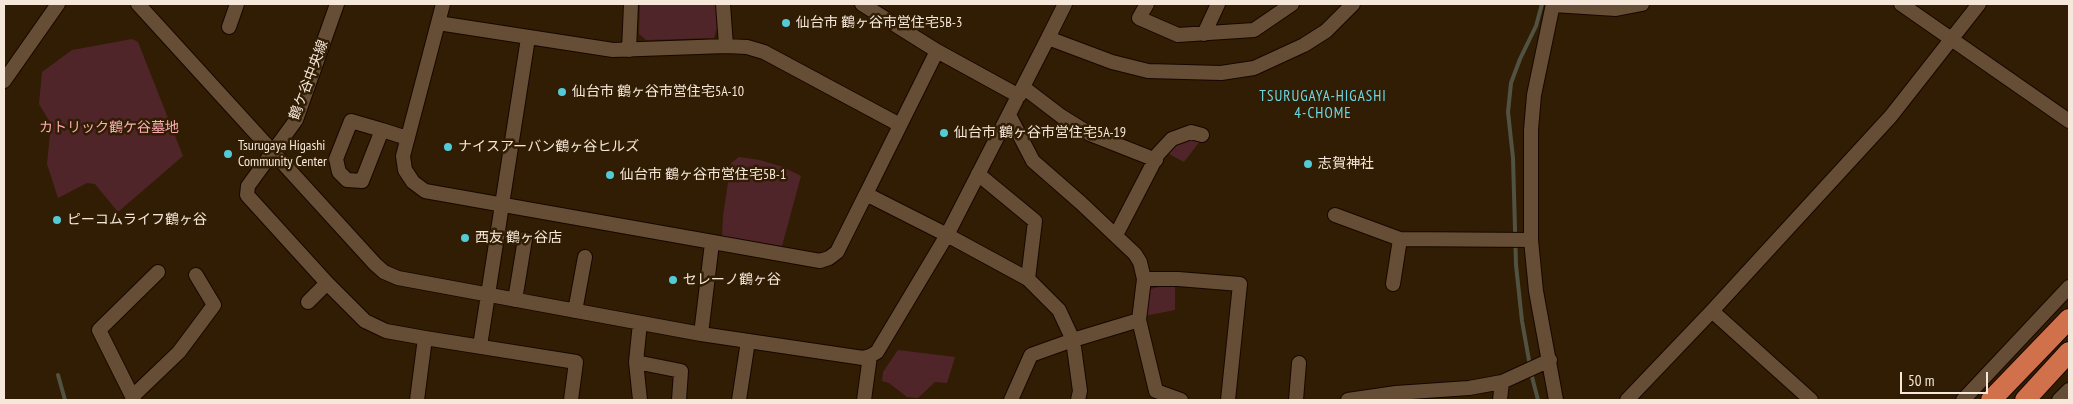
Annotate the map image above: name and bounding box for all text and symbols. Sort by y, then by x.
place label: 仙台市 鶴ヶ谷市営住宅5B-3 [796,15,962,31]
marker: 仙台市 鶴ヶ谷市営住宅5B-3 [780,17,792,29]
street label: 鶴ケ谷中央線 [286,38,332,122]
place label: 仙台市 鶴ヶ谷市営住宅5A-10 [572,84,744,100]
marker: 仙台市 鶴ヶ谷市営住宅5A-10 [556,86,568,98]
district label: TSURUGAYA-HIGASHI 4-CHOME [1257,88,1389,123]
park label: カトリック鶴ケ谷墓地 [39,120,179,136]
place label: 仙台市 鶴ヶ谷市営住宅5A-19 [954,125,1126,141]
marker: 仙台市 鶴ヶ谷市営住宅5A-19 [938,127,950,139]
place label: Tsurugaya Higashi Community Center [238,138,327,170]
place label: ナイスアーバン鶴ヶ谷ヒルズ [458,139,639,155]
marker: ナイスアーバン鶴ヶ谷ヒルズ [442,141,454,153]
marker: Tsurugaya Higashi Community Center [222,148,234,160]
place label: 志賀神社 [1318,156,1374,172]
marker: 志賀神社 [1302,158,1314,170]
place label: 仙台市 鶴ヶ谷市営住宅5B-1 [620,167,786,183]
marker: 仙台市 鶴ヶ谷市営住宅5B-1 [604,169,616,181]
place label: ピーコムライフ鶴ヶ谷 [67,212,207,228]
marker: ピーコムライフ鶴ヶ谷 [51,214,63,226]
place label: 西友 鶴ヶ谷店 [475,230,562,246]
marker: 西友 鶴ヶ谷店 [459,232,471,244]
place label: セレーノ鶴ヶ谷 [683,272,781,288]
marker: セレーノ鶴ヶ谷 [667,274,679,286]
scale bar [1903,362,1990,394]
text: 50 m [1908,371,1934,390]

